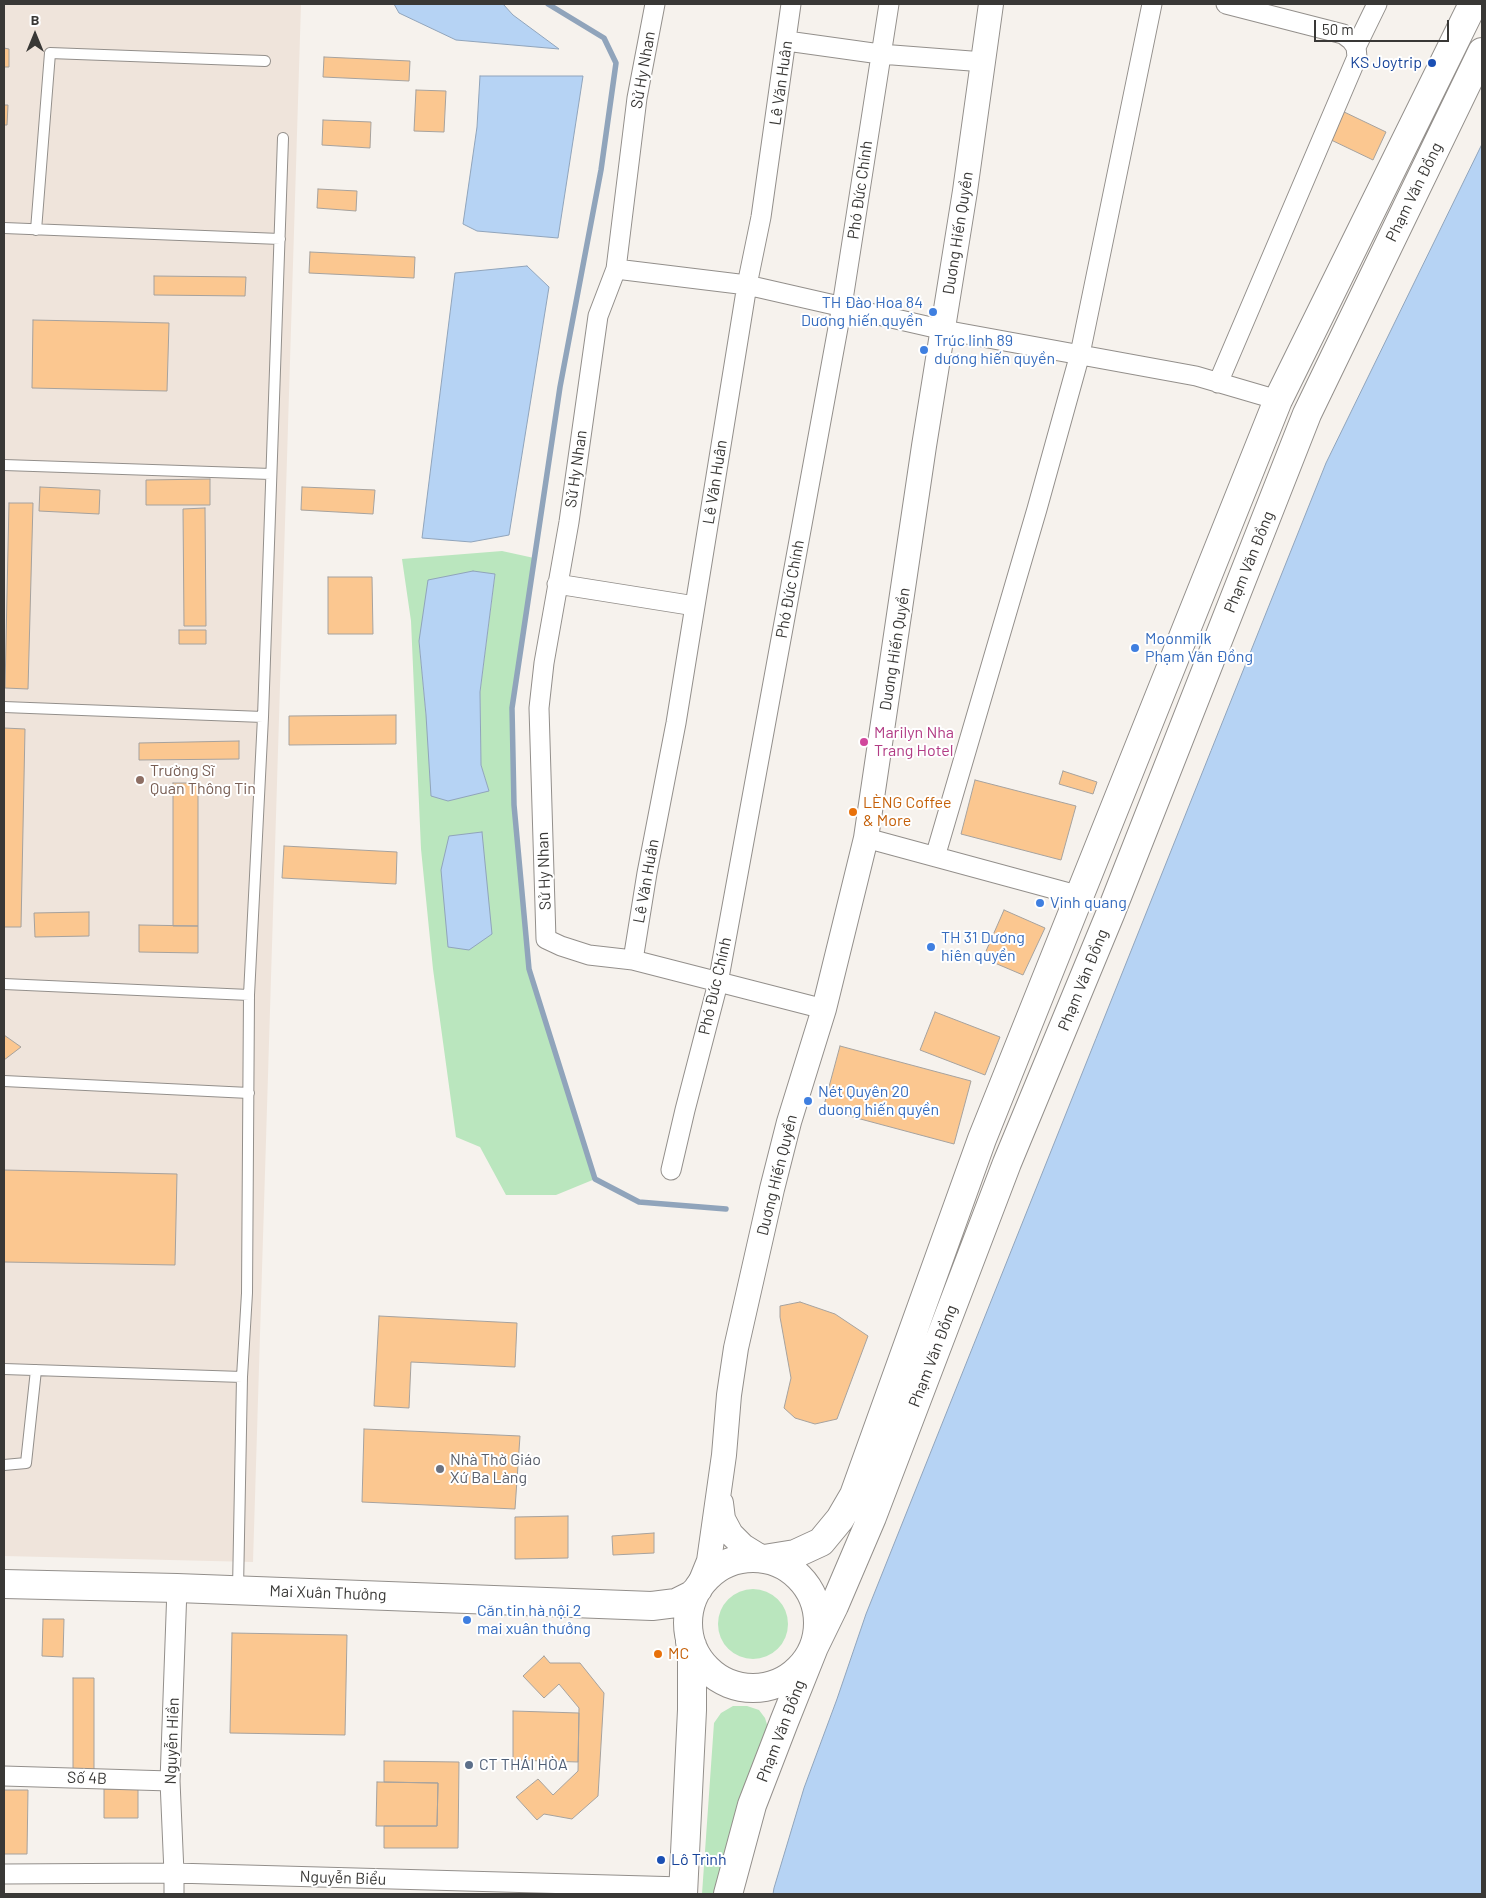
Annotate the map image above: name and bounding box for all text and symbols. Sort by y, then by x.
north arrow [10,10,60,60]
scale bar [1316,10,1451,42]
text: B [31,11,39,28]
text: 50 m [1322,20,1354,38]
street label: Sử Hy Nhan [627,30,659,110]
street label: Lê Văn Huân [766,39,796,127]
place label: KS Joytrip [1350,53,1422,73]
marker: KS Joytrip [1426,57,1438,69]
street label: Phó Đức Chính [844,139,876,241]
street label: Phạm Văn Đồng [1382,139,1446,245]
street label: Duơng Hiến Quyền [939,170,977,296]
place label: TH Đào Hoa 84 Dương hiến quyền [801,293,923,331]
marker: TH Đào Hoa 84 Dương hiến quyền [927,306,939,318]
place label: Trúc linh 89 dương hiến quyền [934,331,1055,369]
marker: Trúc linh 89 dương hiến quyền [918,344,930,356]
street label: Sử Hy Nhan [561,429,591,509]
street label: Lê Văn Huân [699,438,731,526]
street label: Phạm Văn Đồng [1220,508,1278,616]
street label: Phó Đức Chính [772,538,808,640]
street label: Duơng Hiến Quyền [876,586,914,712]
place label: Moonmilk Phạm Văn Đồng [1145,629,1253,667]
marker: Moonmilk Phạm Văn Đồng [1129,642,1141,654]
place label: Marilyn Nha Trang Hotel [874,723,954,761]
marker: Marilyn Nha Trang Hotel [858,736,870,748]
place label: Trường Sĩ Quan Thông Tin [150,761,256,799]
marker: Trường Sĩ Quan Thông Tin [134,774,146,786]
place label: LÈNG Coffee & More [863,793,952,831]
marker: LÈNG Coffee & More [847,806,859,818]
street label: Sử Hy Nhan [533,831,555,911]
street label: Lê Văn Huân [629,837,663,925]
place label: Vinh quang [1050,893,1127,913]
marker: Vinh quang [1034,897,1046,909]
street label: Phạm Văn Đồng [1054,926,1112,1034]
place label: TH 31 Dương hiên quyền [941,928,1025,966]
street label: Phó Đức Chính [694,935,736,1037]
marker: TH 31 Dương hiên quyền [925,941,937,953]
place label: Nét Quyên 20 duong hiến quyền [818,1082,939,1120]
marker: Nét Quyên 20 duong hiến quyền [802,1095,814,1107]
street label: Duơng Hiến Quyền [753,1112,801,1238]
street label: Phạm Văn Đồng [905,1302,961,1410]
place label: Nhà Thờ Giáo Xứ Ba Làng [450,1450,541,1488]
marker: Nhà Thờ Giáo Xứ Ba Làng [434,1463,446,1475]
street label: Mai Xuân Thưởng [269,1581,387,1605]
place label: Căn tin hà nội 2 mai xuân thưởng [477,1601,591,1639]
marker: Căn tin hà nội 2 mai xuân thưởng [461,1614,473,1626]
place label: MC [668,1644,689,1664]
marker: MC [652,1648,664,1660]
street label: Phạm Văn Đồng [753,1677,809,1785]
street label: Nguyễn Hiền [161,1697,183,1785]
place label: CT THÁI HÒA [479,1755,568,1775]
marker: CT THÁI HÒA [463,1759,475,1771]
street label: Số 4B [67,1768,107,1788]
place label: Lô Trình [671,1850,727,1870]
marker: Lô Trình [655,1854,667,1866]
street label: Nguyễn Biểu [299,1867,387,1889]

